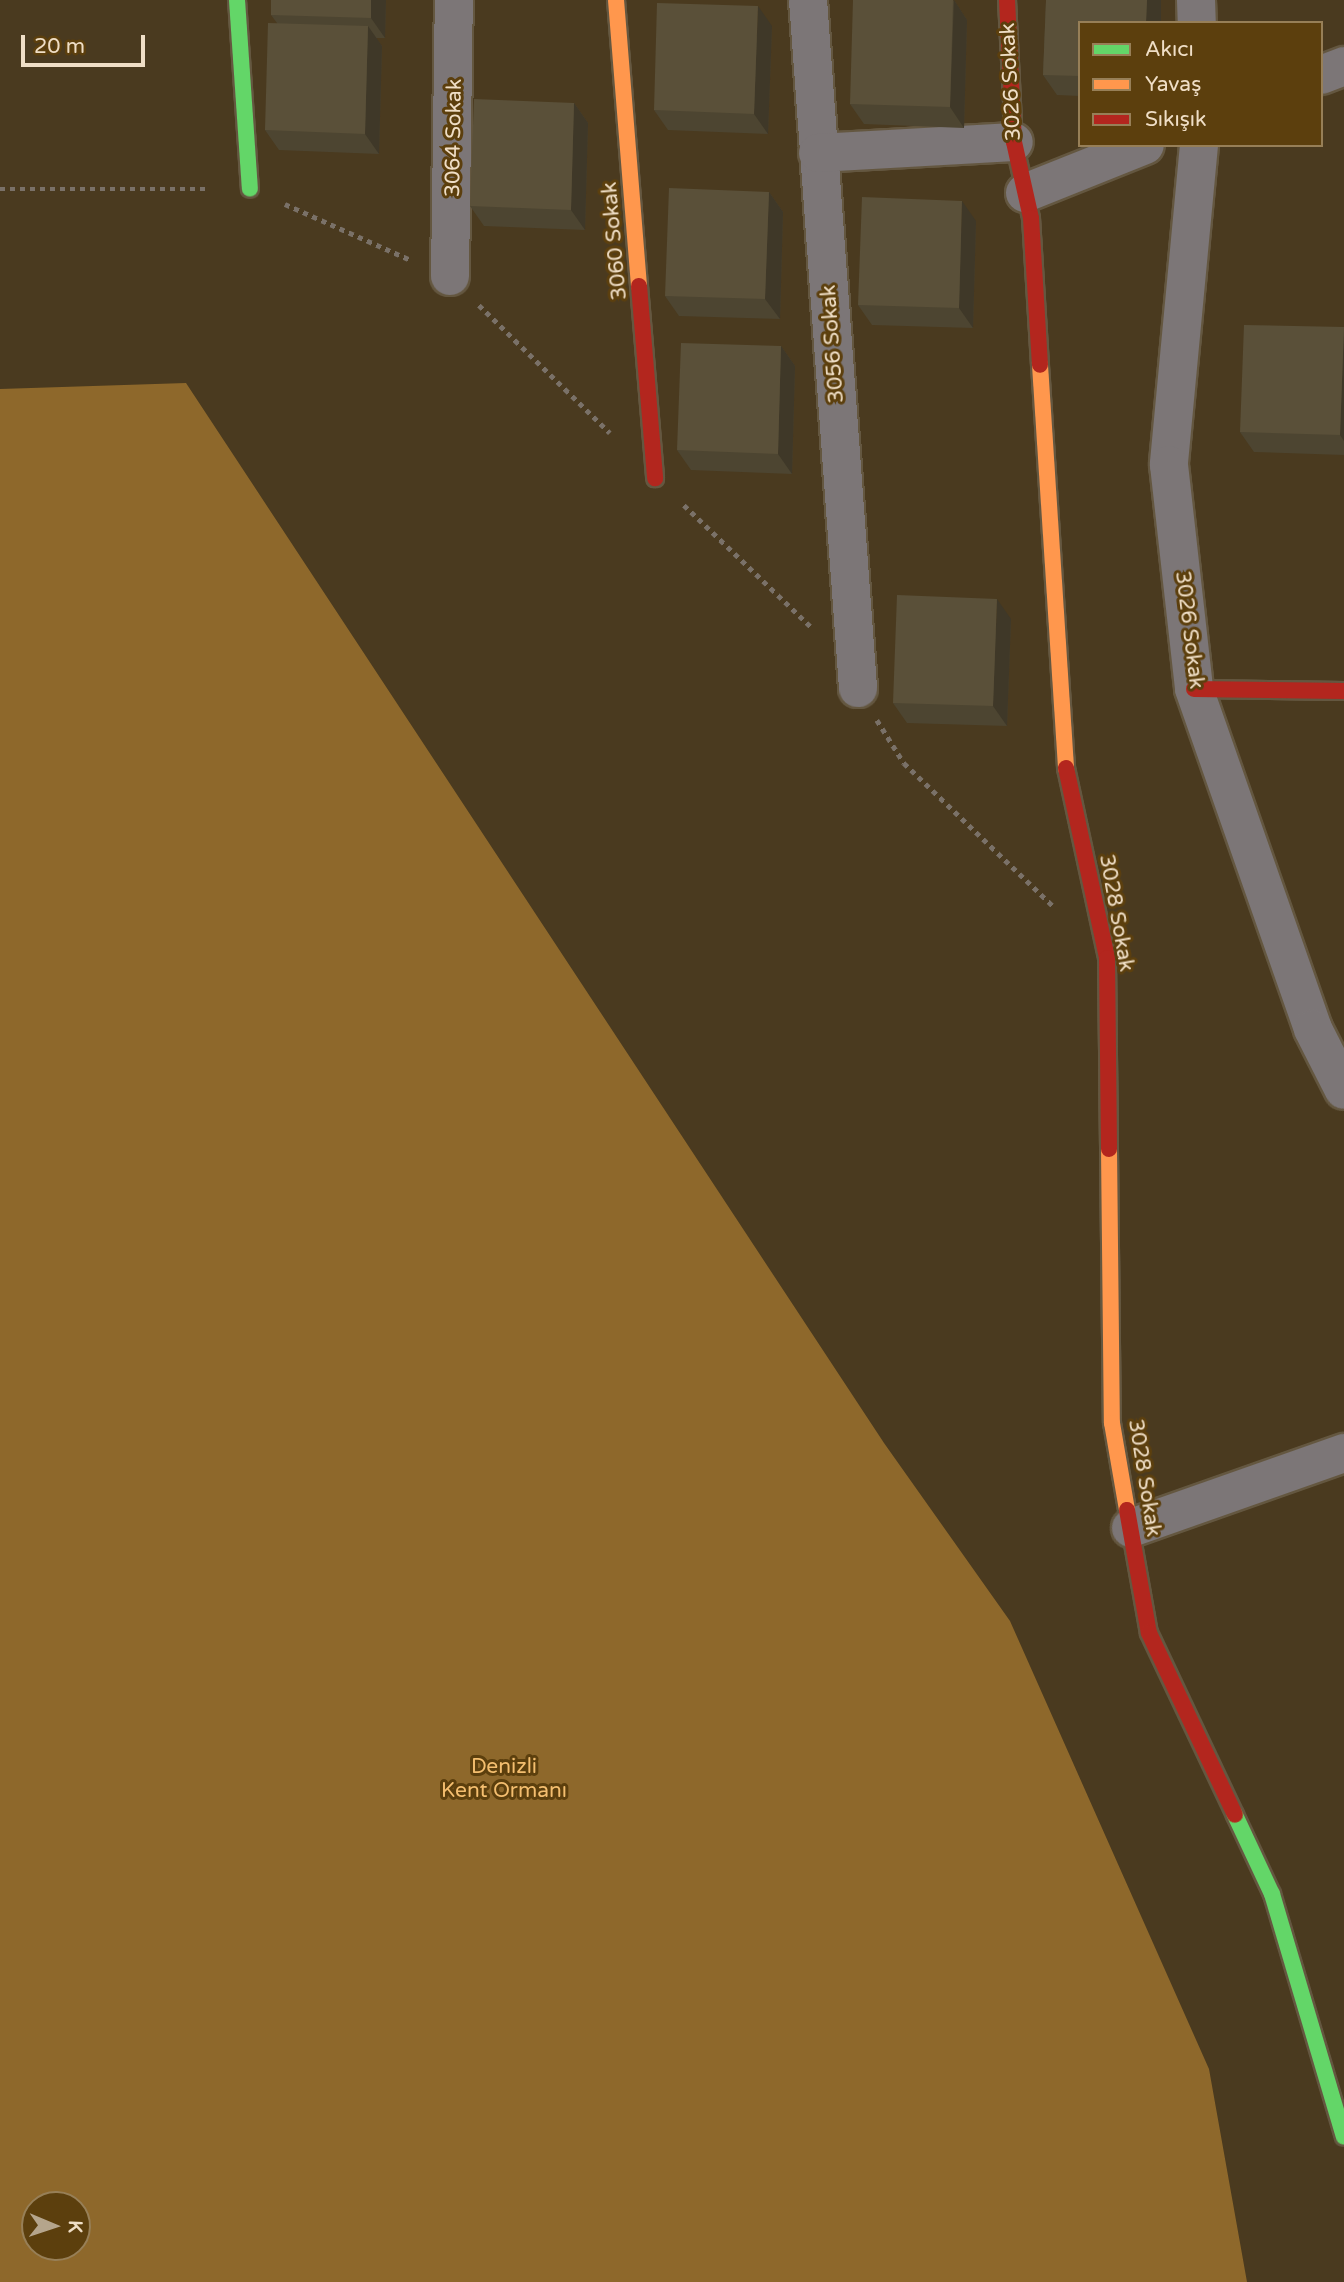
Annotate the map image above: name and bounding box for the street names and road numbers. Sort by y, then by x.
street label: 3026 Sokak [995,22,1027,142]
street label: 3064 Sokak [440,79,468,197]
street label: 3060 Sokak [597,181,633,301]
street label: 3056 Sokak [816,284,850,404]
street label: 3026 Sokak [1169,570,1209,690]
street label: 3028 Sokak [1093,853,1139,973]
street label: 3028 Sokak [1122,1418,1166,1538]

